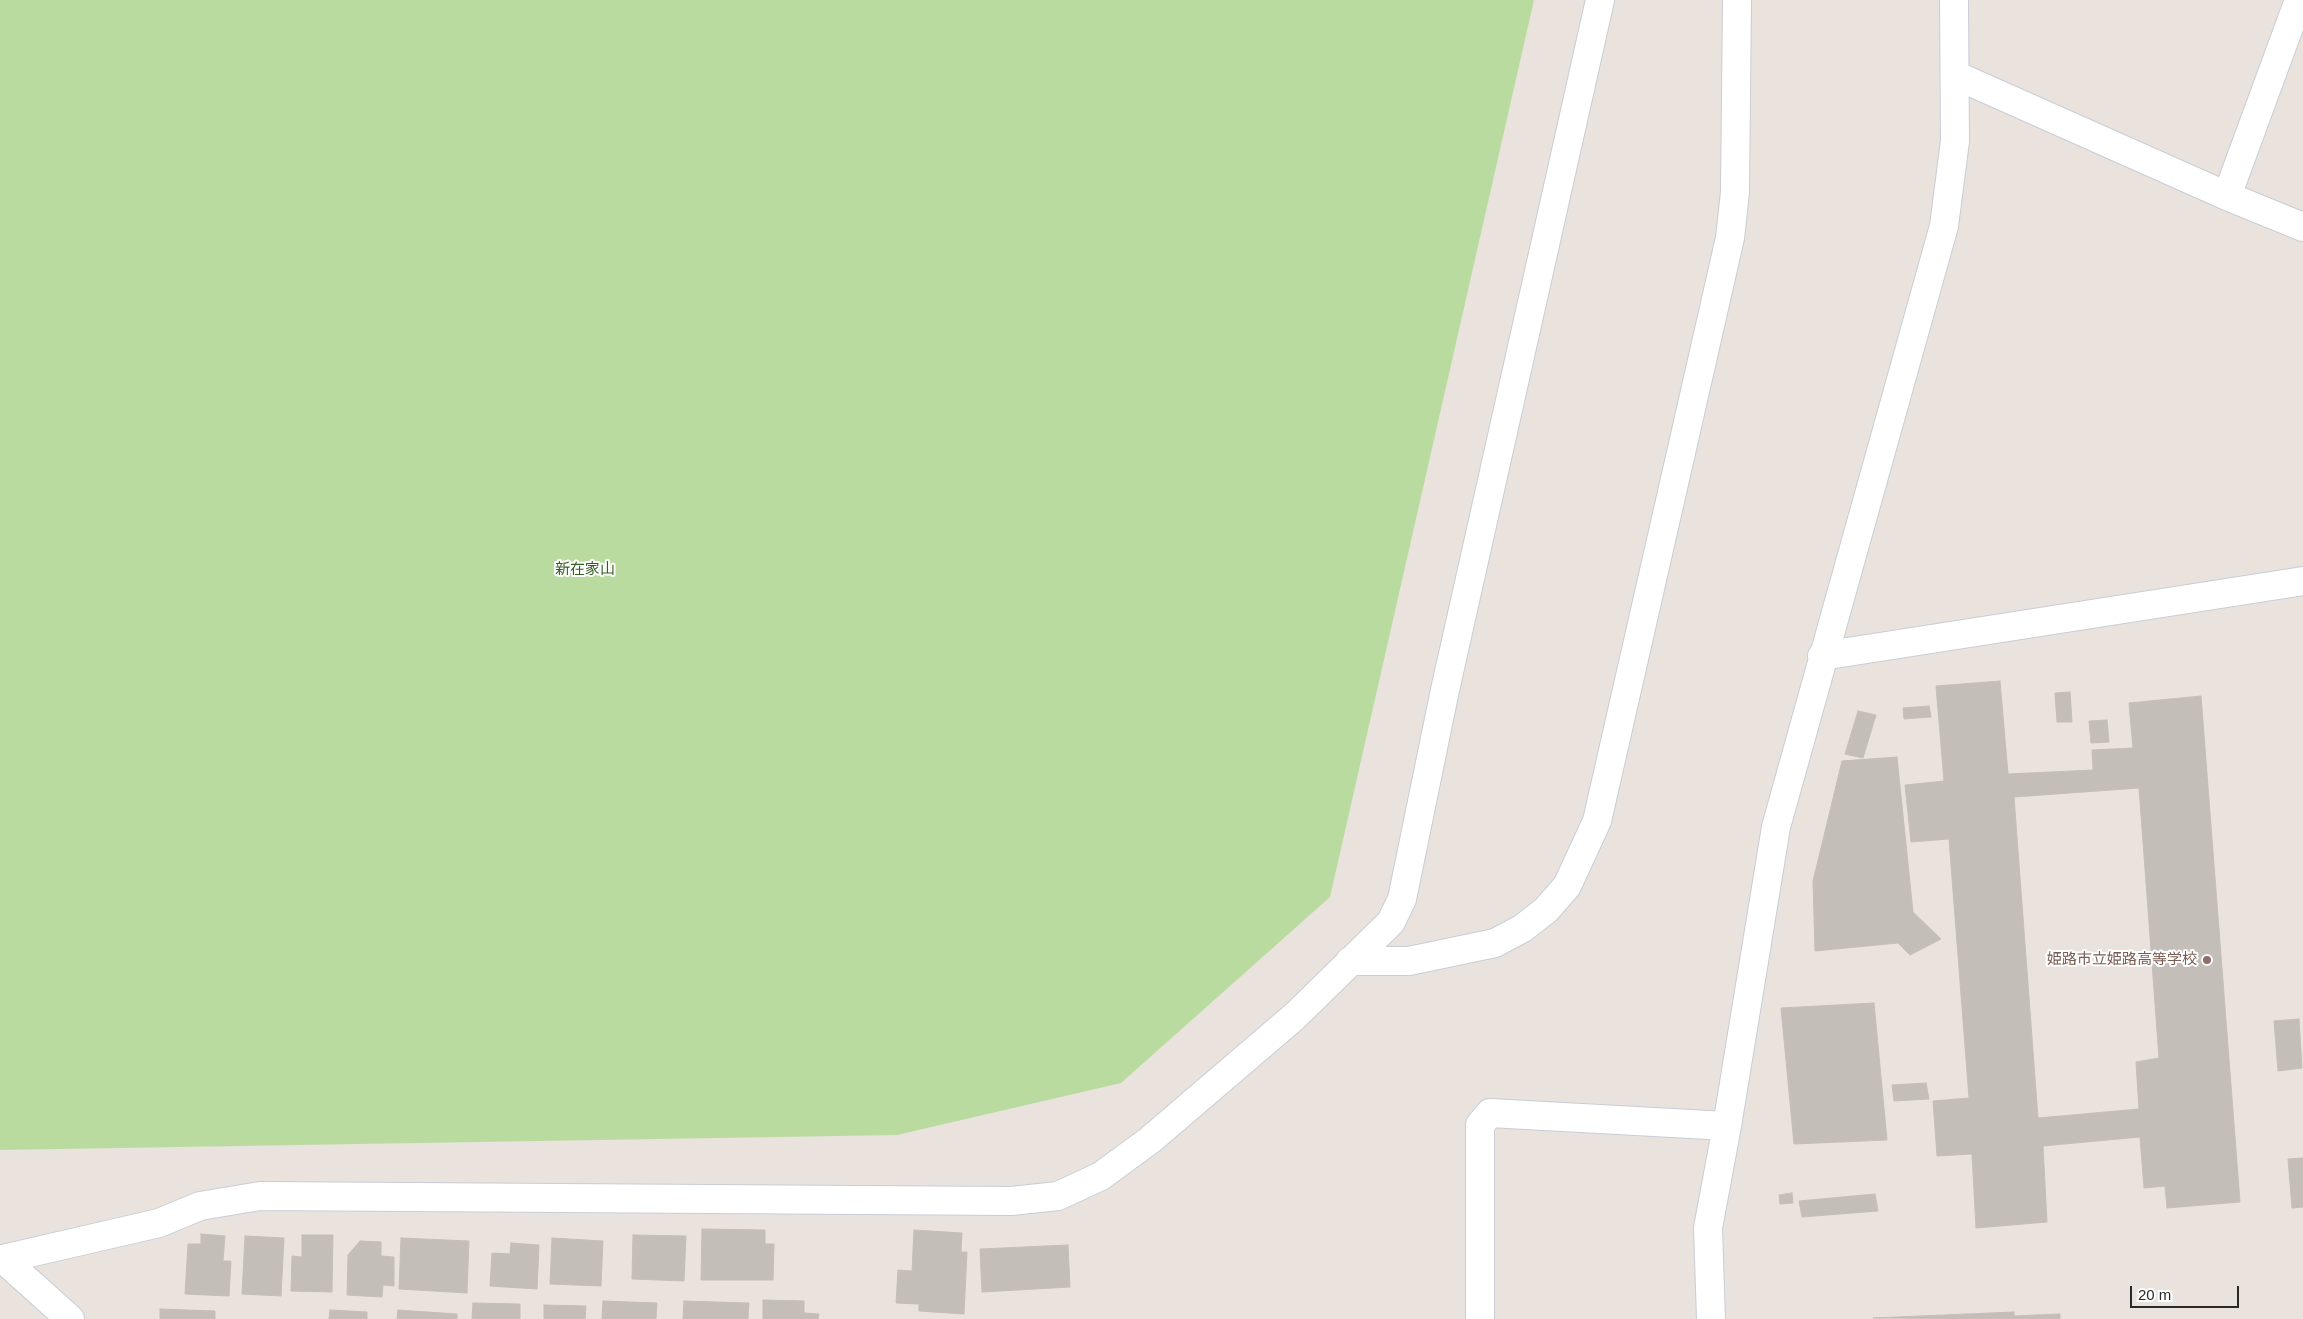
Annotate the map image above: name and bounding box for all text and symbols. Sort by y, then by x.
park label: 新在家山 [555,561,615,579]
place label: 姫路市立姫路高等学校 [2047,951,2197,969]
marker: 姫路市立姫路高等学校 [2201,954,2213,966]
scale bar [2133,1276,2242,1308]
text: 20 m [2138,1286,2171,1303]

